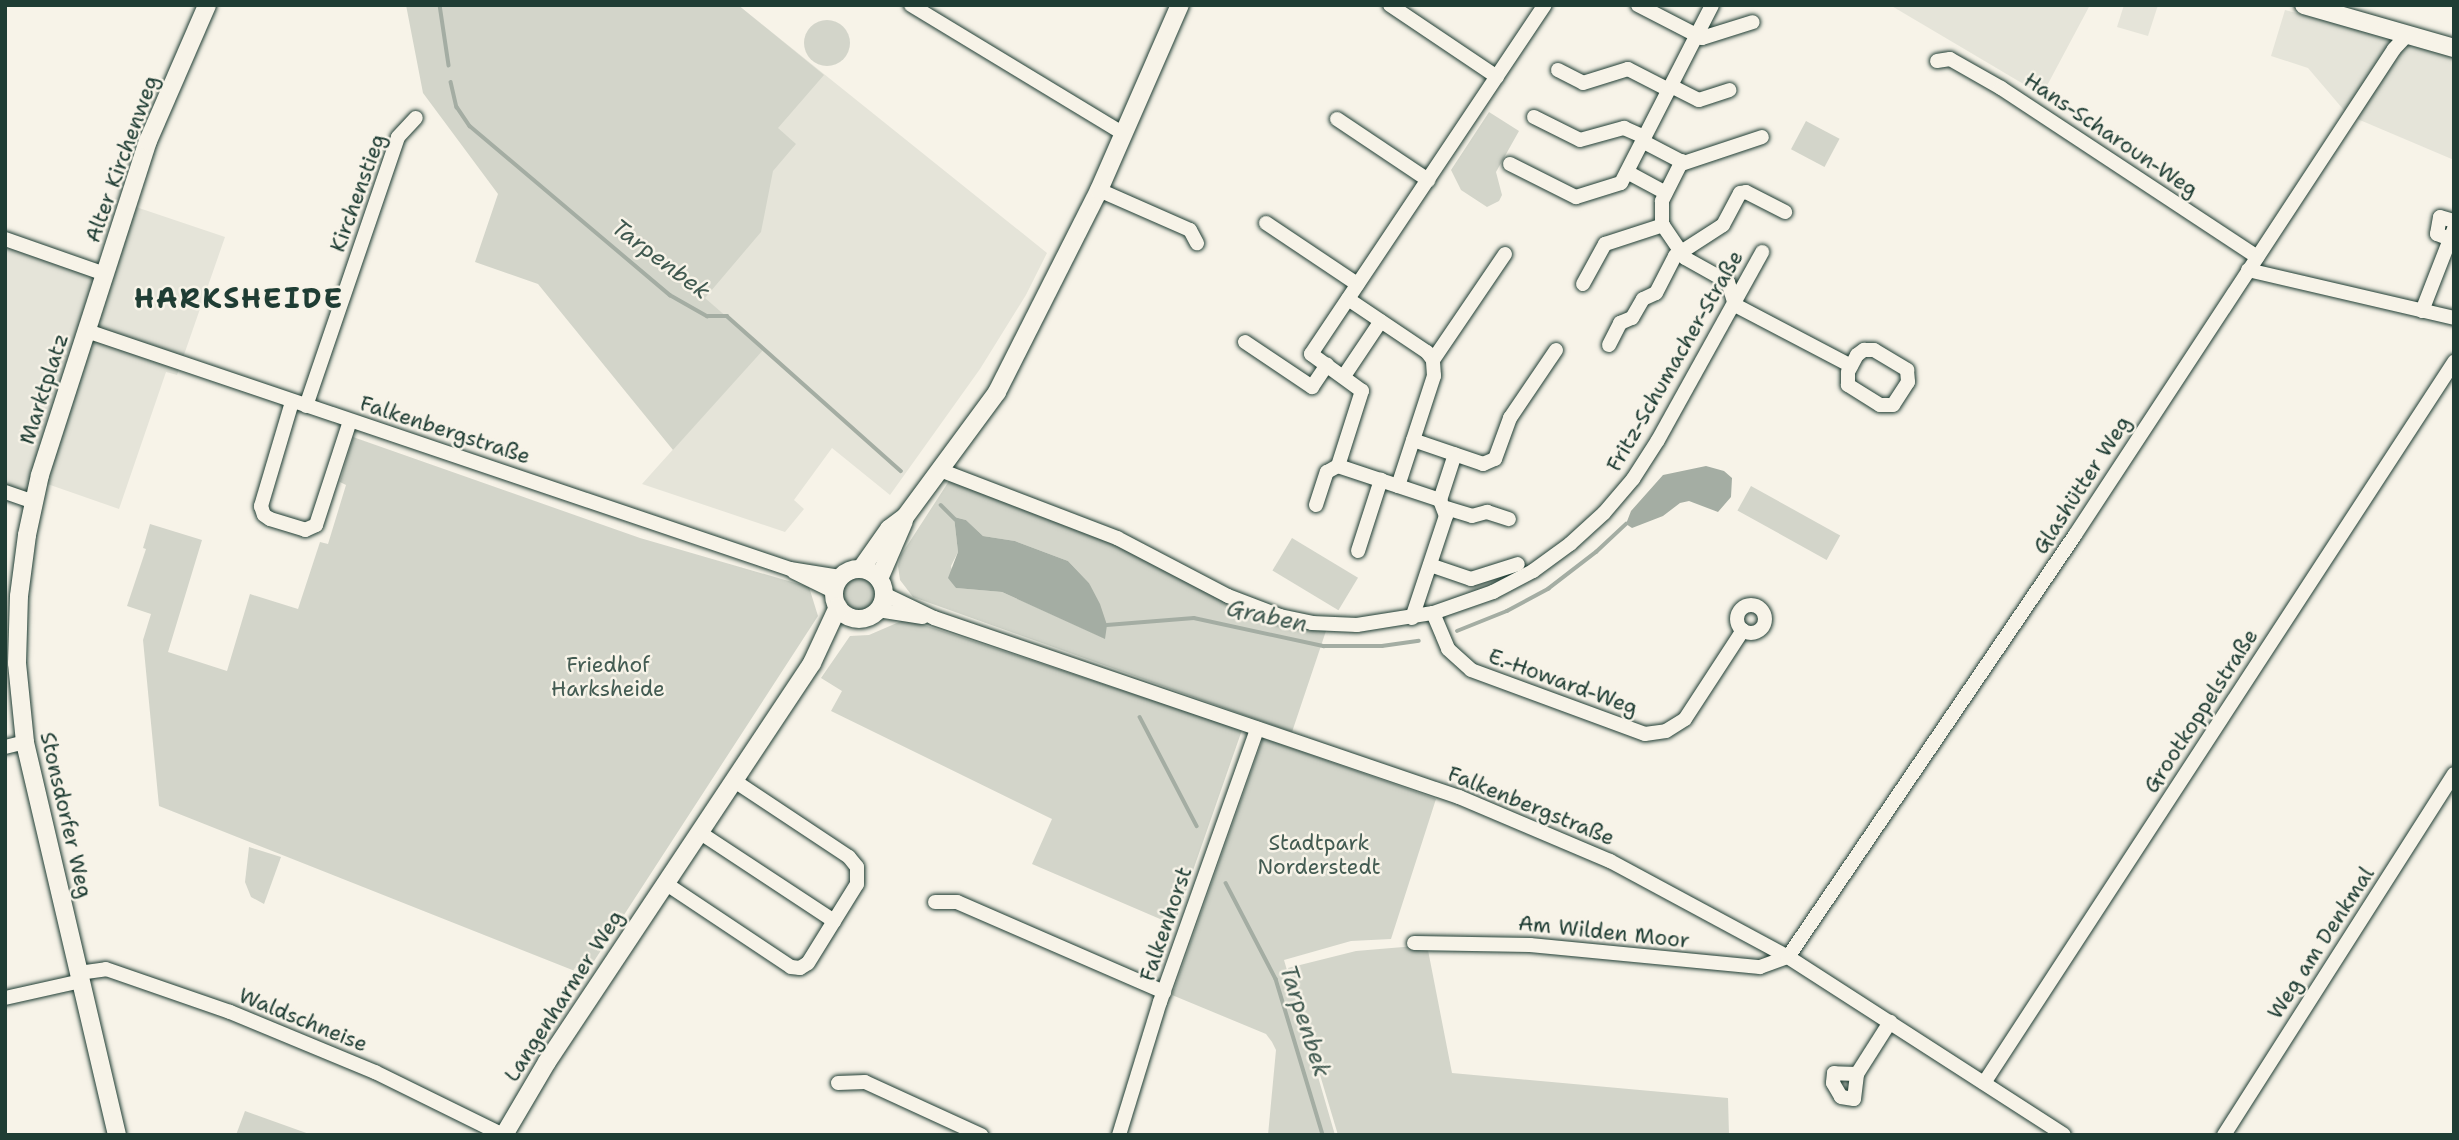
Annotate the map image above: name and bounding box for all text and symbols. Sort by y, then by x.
street label: Hans-Scharoun-Weg [2019,67,2203,203]
street label: Alter Kirchenweg [80,72,164,246]
street label: Kirchenstieg [325,130,391,256]
water label: Tarpenbek [606,213,716,305]
street label: Fritz-Schumacher-Straße [1601,246,1749,476]
district label: HARKSHEIDE [135,281,343,315]
street label: Marktplatz [14,330,74,448]
street label: Falkenbergstraße [357,391,533,469]
street label: Glashütter Weg [2028,411,2136,559]
water label: Graben [1224,594,1310,638]
street label: Grootkoppelstraße [2139,624,2263,798]
street label: E.-Howard-Weg [1485,643,1641,721]
park label: Friedhof Harksheide [551,652,665,702]
street label: Stonsdorfer Weg [35,730,97,900]
street label: Falkenbergstraße [1444,761,1618,851]
park label: Stadtpark Norderstedt [1257,830,1381,880]
street label: Weg am Denkmal [2262,862,2380,1024]
street label: Falkenhorst [1135,863,1197,985]
street label: Langenharmer Weg [499,905,629,1087]
street label: Am Wilden Moor [1517,910,1691,954]
water label: Tarpenbek [1274,961,1336,1081]
street label: Waldschneise [235,983,371,1057]

